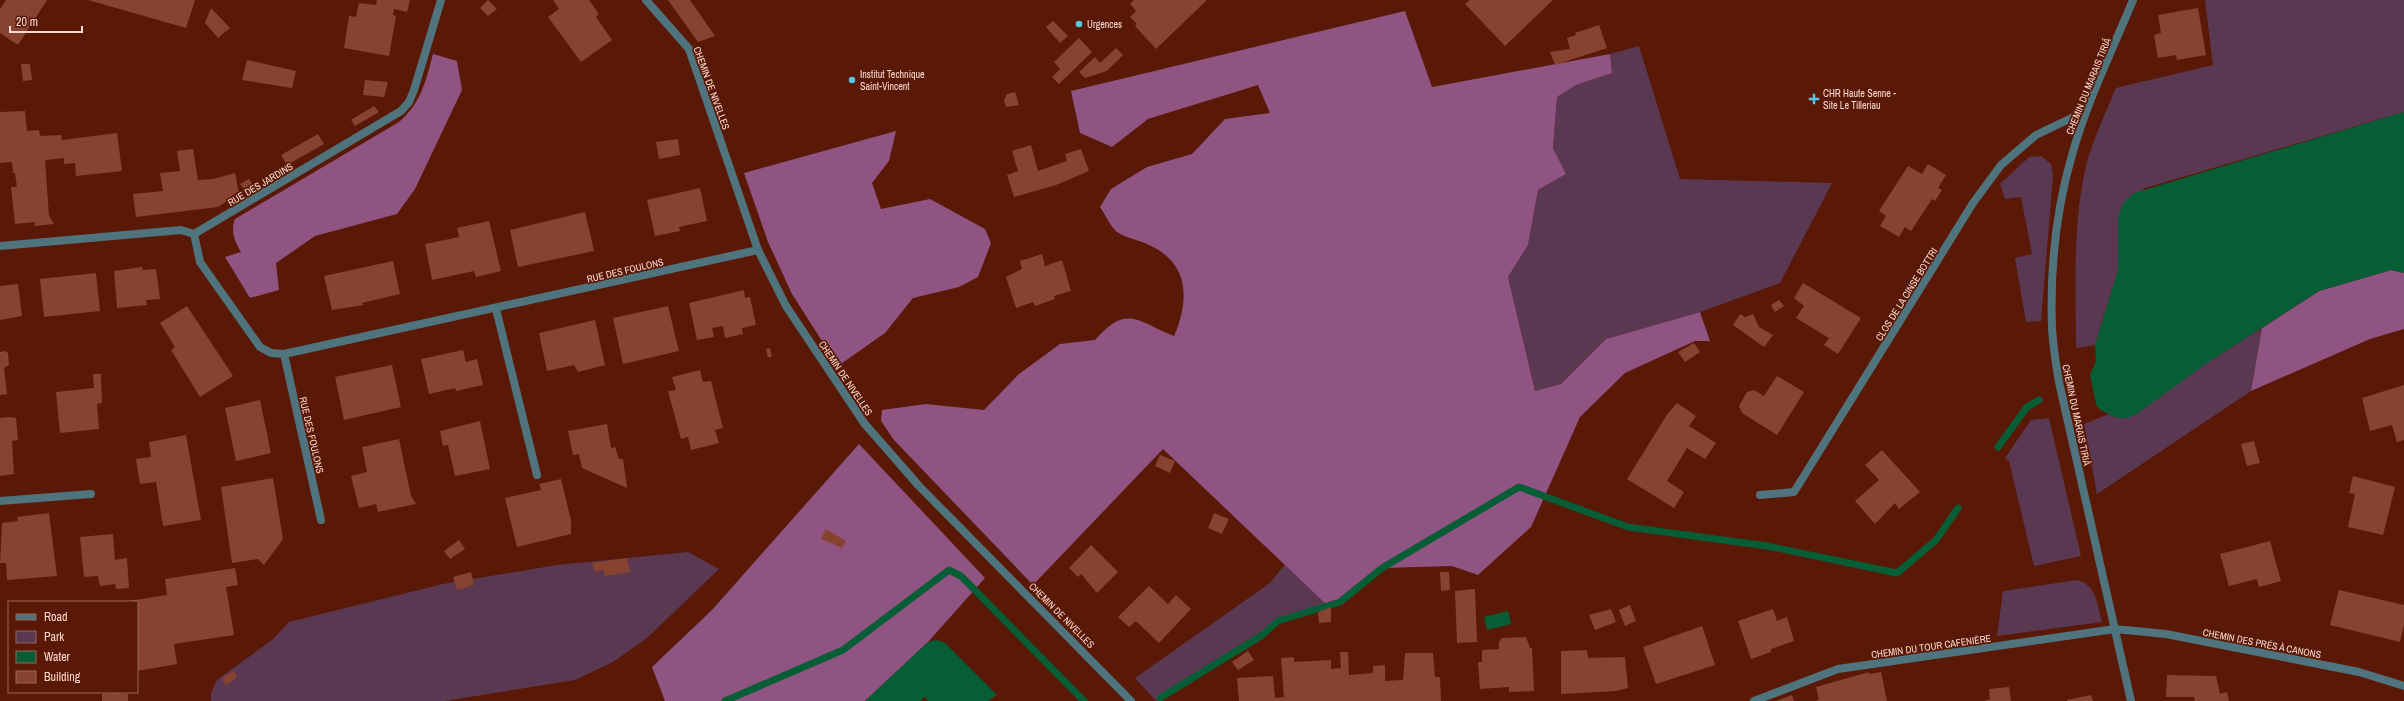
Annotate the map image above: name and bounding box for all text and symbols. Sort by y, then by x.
scale bar [10,8,82,34]
text: 20 m [16,14,38,30]
place label: Urgences [1087,18,1122,31]
marker: Urgences [1074,19,1084,29]
street label: CHEMIN DU MARAIS TIRIÂ [2063,35,2114,137]
street label: CHEMIN DE NIVELLES [690,45,733,132]
place label: Institut Technique Saint-Vincent [860,68,925,93]
marker: Institut Technique Saint-Vincent [847,75,857,85]
place label: CHR Haute Senne - Site Le Tilleriau [1823,87,1896,112]
marker: CHR Haute Senne - Site Le Tilleriau [1808,93,1820,105]
street label: RUE DES JARDINS [225,160,296,209]
street label: CLOS DE LA CINSE BOTTRI [1872,245,1940,343]
street label: RUE DES FOULONS [585,255,665,286]
street label: CHEMIN DE NIVELLES [816,338,876,419]
street label: CHEMIN DU MARAIS TIRIÂ [2059,363,2094,467]
street label: RUE DES FOULONS [296,395,327,475]
street label: CHEMIN DE NIVELLES [1026,580,1098,651]
legend [8,601,138,693]
text: Road [44,609,68,625]
street label: CHEMIN DES PRÉS À CANONS [2202,626,2323,661]
text: Park [44,629,64,645]
street label: CHEMIN DU TOUR CAFENIÈRE [1870,632,1992,661]
text: Water [44,649,71,665]
text: Building [44,669,81,685]

